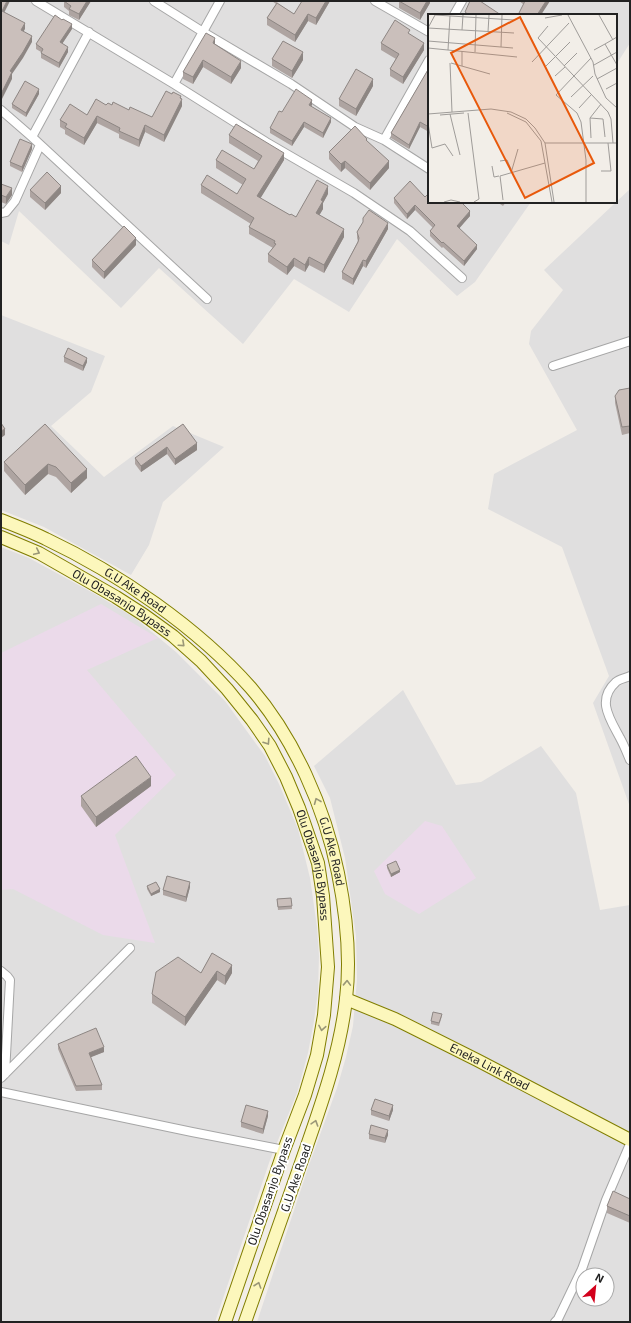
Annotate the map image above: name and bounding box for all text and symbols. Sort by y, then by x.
inset map [428,14,617,203]
one-way arrow [33,548,40,556]
street label: G.U Ake Road [103,564,169,615]
street label: Olu Obasanjo Bypass [70,566,175,639]
one-way arrow [177,640,185,647]
one-way arrow [262,738,270,745]
one-way arrow [313,797,321,804]
street label: Olu Obasanjo Bypass [294,807,333,921]
street label: G.U Ake Road [317,815,348,887]
one-way arrow [342,980,351,986]
one-way arrow [318,1025,326,1031]
street label: Eneka Link Road [448,1040,532,1092]
one-way arrow [310,1119,319,1126]
street label: Olu Obasanjo Bypass [244,1134,295,1247]
street label: G.U Ake Road [277,1142,313,1213]
north arrow [575,1267,615,1307]
text: N [593,1270,606,1285]
one-way arrow [254,1282,262,1289]

